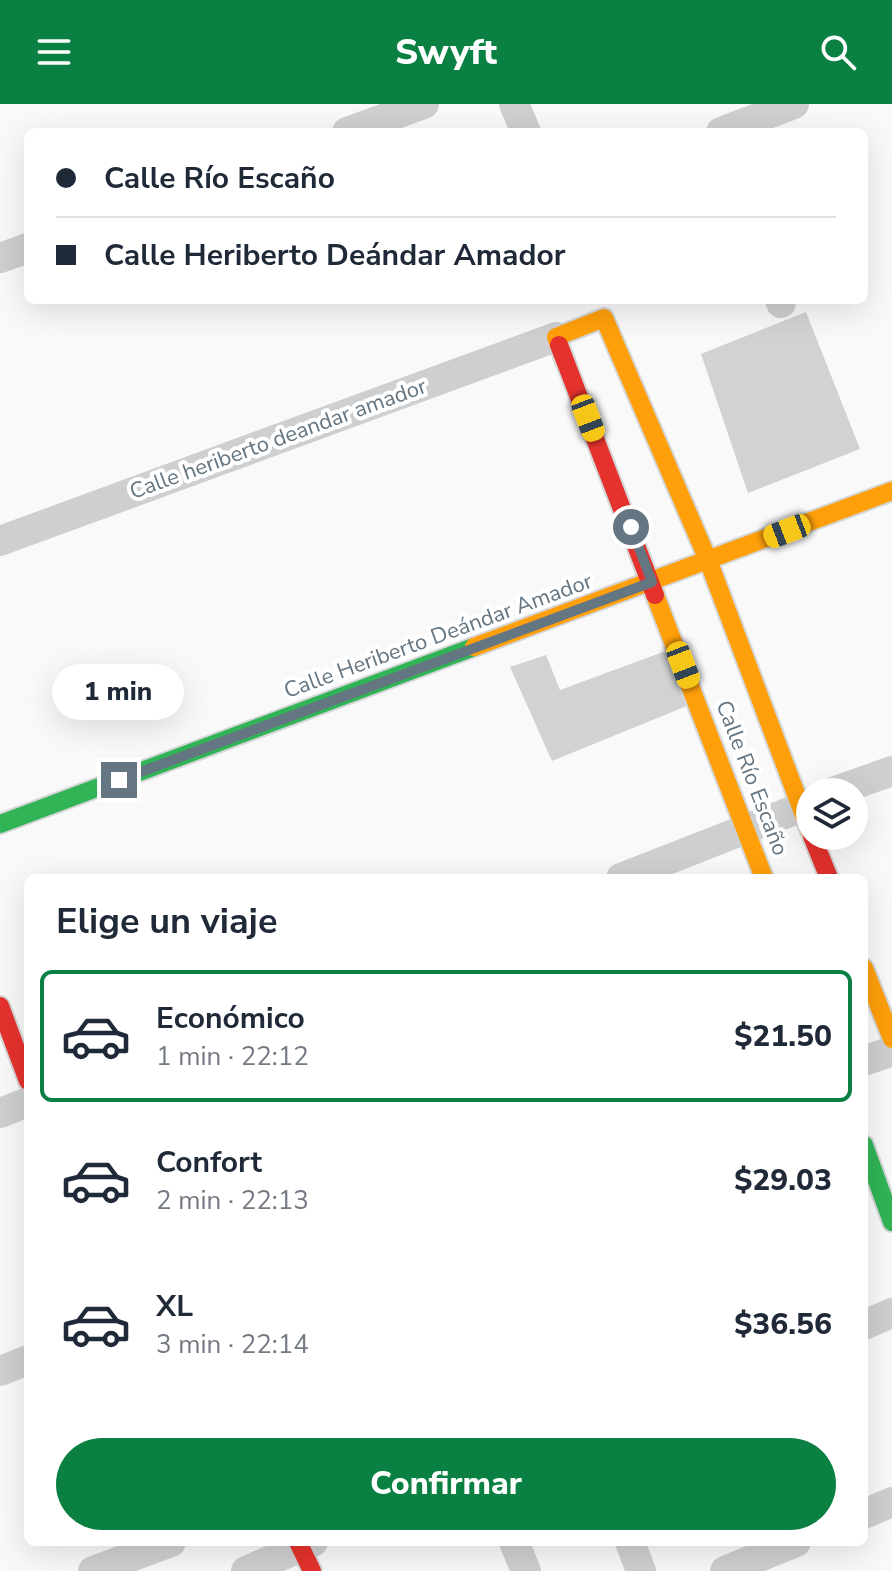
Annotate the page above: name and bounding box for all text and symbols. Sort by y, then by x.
text: Swyft [395,28,497,77]
icon: menu [32,30,76,74]
icon: search [816,30,860,74]
text: Calle Río Escaño [104,158,335,199]
text: Calle Heriberto Deándar Amador [104,235,566,276]
street label: Calle heriberto deandar amador [125,371,431,507]
car [568,391,608,445]
route start [613,509,649,545]
car [760,511,814,551]
street label: Calle Heriberto Deándar Amador [280,566,596,706]
car [663,638,703,692]
callout: 1 min [53,664,185,720]
text: 1 min [84,674,152,709]
street label: Calle Río Escaño [709,696,795,860]
route end [101,762,137,798]
map controls [796,778,868,850]
button: layers [796,778,868,850]
text: Elige un viaje [56,897,277,946]
text: Económico [156,998,305,1039]
icon: car [60,1000,132,1072]
text: $21.50 [734,1016,832,1057]
text: 1 min · 22:12 [156,1039,309,1074]
text: Confort [156,1142,262,1183]
icon: car [60,1144,132,1216]
text: $29.03 [734,1160,832,1201]
text: 2 min · 22:13 [156,1183,309,1218]
text: XL [156,1286,193,1327]
icon: car [60,1288,132,1360]
text: $36.56 [734,1304,832,1345]
text: 3 min · 22:14 [156,1327,309,1362]
button: Confirmar [56,1438,836,1530]

